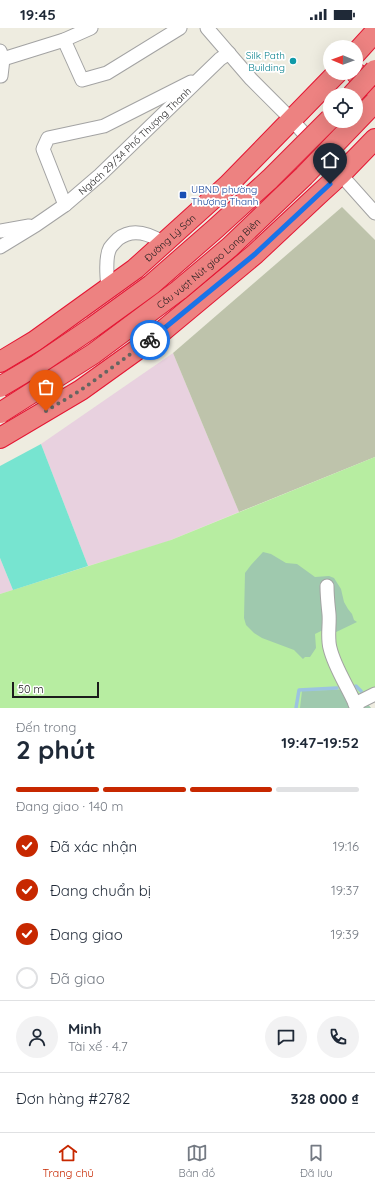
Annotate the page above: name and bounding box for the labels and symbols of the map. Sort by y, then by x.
north arrow [323,40,363,80]
place label: Silk Path Building [246,49,285,74]
marker: Silk Path Building [288,56,298,66]
street label: Ngách 29/34 Phố Thượng Thanh [76,85,194,198]
pin [313,143,347,184]
place label: UBND phường Thượng Thanh [191,183,258,208]
marker: UBND phường Thượng Thanh [178,190,188,200]
street label: Đường Lý Sơn [142,211,199,264]
street label: Cầu vượt Nút giao Long Biên [154,215,263,312]
courier [130,320,170,360]
pin [29,370,63,411]
scale bar [12,680,99,699]

